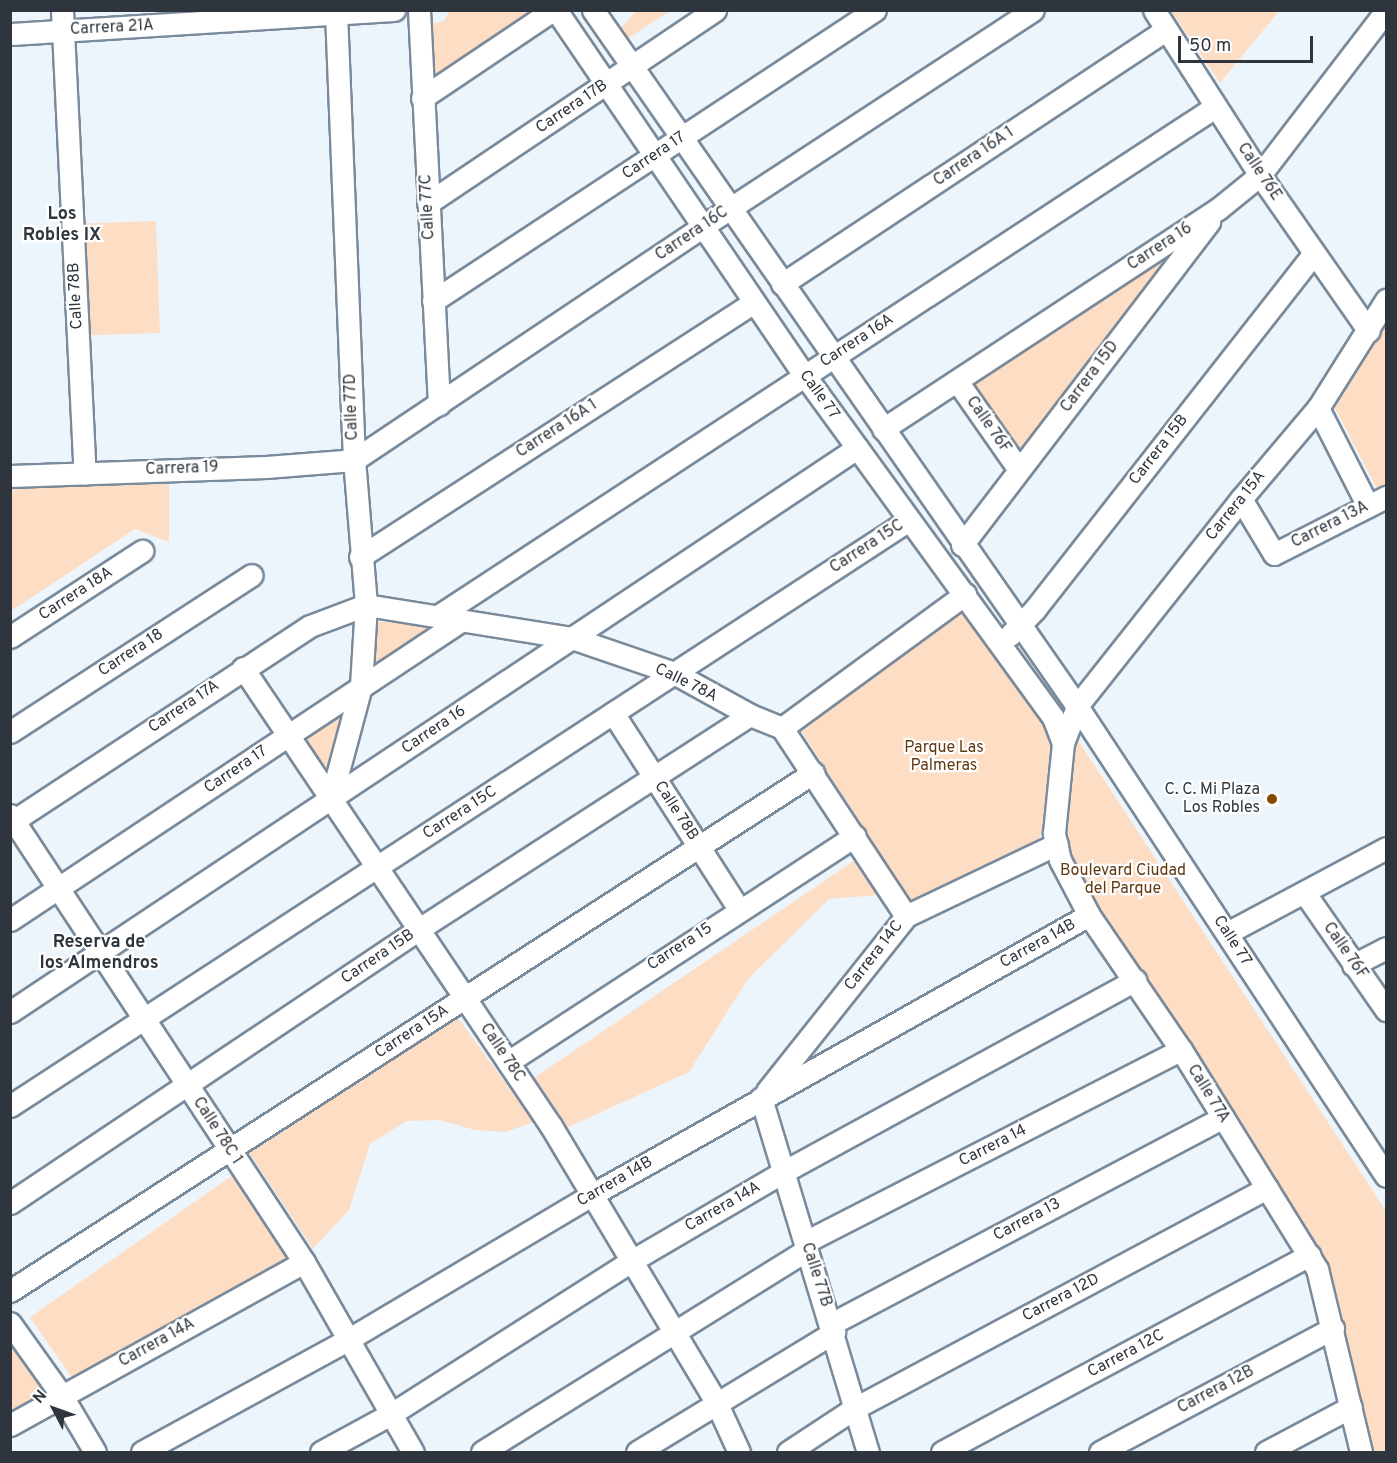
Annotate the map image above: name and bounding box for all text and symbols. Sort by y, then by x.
street label: Carrera 21A [70,16,154,40]
scale bar [1181,24,1316,62]
text: 50 m [1189,35,1231,58]
street label: Carrera 17B [532,76,612,138]
street label: Carrera 16A 1 [930,123,1018,191]
street label: Carrera 17 [619,128,689,184]
street label: Calle 76E [1233,139,1285,205]
street label: Calle 77C [417,173,439,241]
street label: Carrera 16C [652,203,732,265]
district label: Los Robles IX [23,205,101,248]
street label: Carrera 16 [1124,219,1196,275]
street label: Calle 78B [65,262,87,330]
street label: Carrera 16A [817,310,897,372]
street label: Carrera 15D [1057,337,1123,417]
street label: Calle 77 [795,366,843,424]
street label: Calle 77D [341,373,363,441]
street label: Calle 76F [961,393,1015,457]
street label: Carrera 16A 1 [513,395,601,463]
street label: Carrera 15B [1126,411,1192,489]
street label: Carrera 19 [145,458,219,480]
street label: Carrera 15A [1202,467,1270,545]
street label: Carrera 13A [1288,497,1372,553]
street label: Carrera 15C [827,516,907,578]
street label: Carrera 18A [35,563,117,625]
street label: Carrera 18 [95,625,167,681]
street label: Calle 78A [651,659,721,707]
street label: Carrera 17A [145,676,223,738]
street label: Carrera 16 [398,702,470,758]
park label: Parque Las Palmeras [904,738,984,776]
street label: Carrera 17 [201,742,271,798]
street label: Calle 78B [650,777,702,845]
place label: C. C. Mi Plaza Los Robles [1164,780,1260,818]
street label: Carrera 15C [420,782,500,844]
marker: C. C. Mi Plaza Los Robles [1265,792,1279,806]
park label: Boulevard Ciudad del Parque [1060,861,1186,899]
street label: Calle 77 [1208,912,1256,970]
street label: Carrera 14B [997,915,1079,973]
street label: Carrera 14C [841,917,907,995]
street label: Carrera 15 [644,919,716,975]
street label: Calle 76F [1318,919,1372,983]
street label: Carrera 15B [338,926,418,988]
district label: Reserva de los Almendros [39,933,159,976]
street label: Carrera 15A [371,1001,453,1063]
street label: Calle 78C [475,1020,529,1086]
street label: Calle 77A [1182,1061,1234,1127]
street label: Calle 78C 1 [188,1093,246,1169]
street label: Carrera 14 [956,1121,1030,1171]
street label: Carrera 14B [574,1153,656,1211]
street label: Carrera 14A [682,1178,764,1236]
street label: Carrera 13 [990,1194,1064,1246]
street label: Calle 77B [796,1240,836,1310]
street label: Carrera 12D [1019,1270,1103,1326]
street label: Carrera 14A [116,1314,198,1372]
street label: Carrera 12C [1084,1326,1168,1382]
street label: Carrera 12B [1174,1362,1258,1418]
north arrow [24,1379,84,1439]
text: N [29,1386,52,1408]

